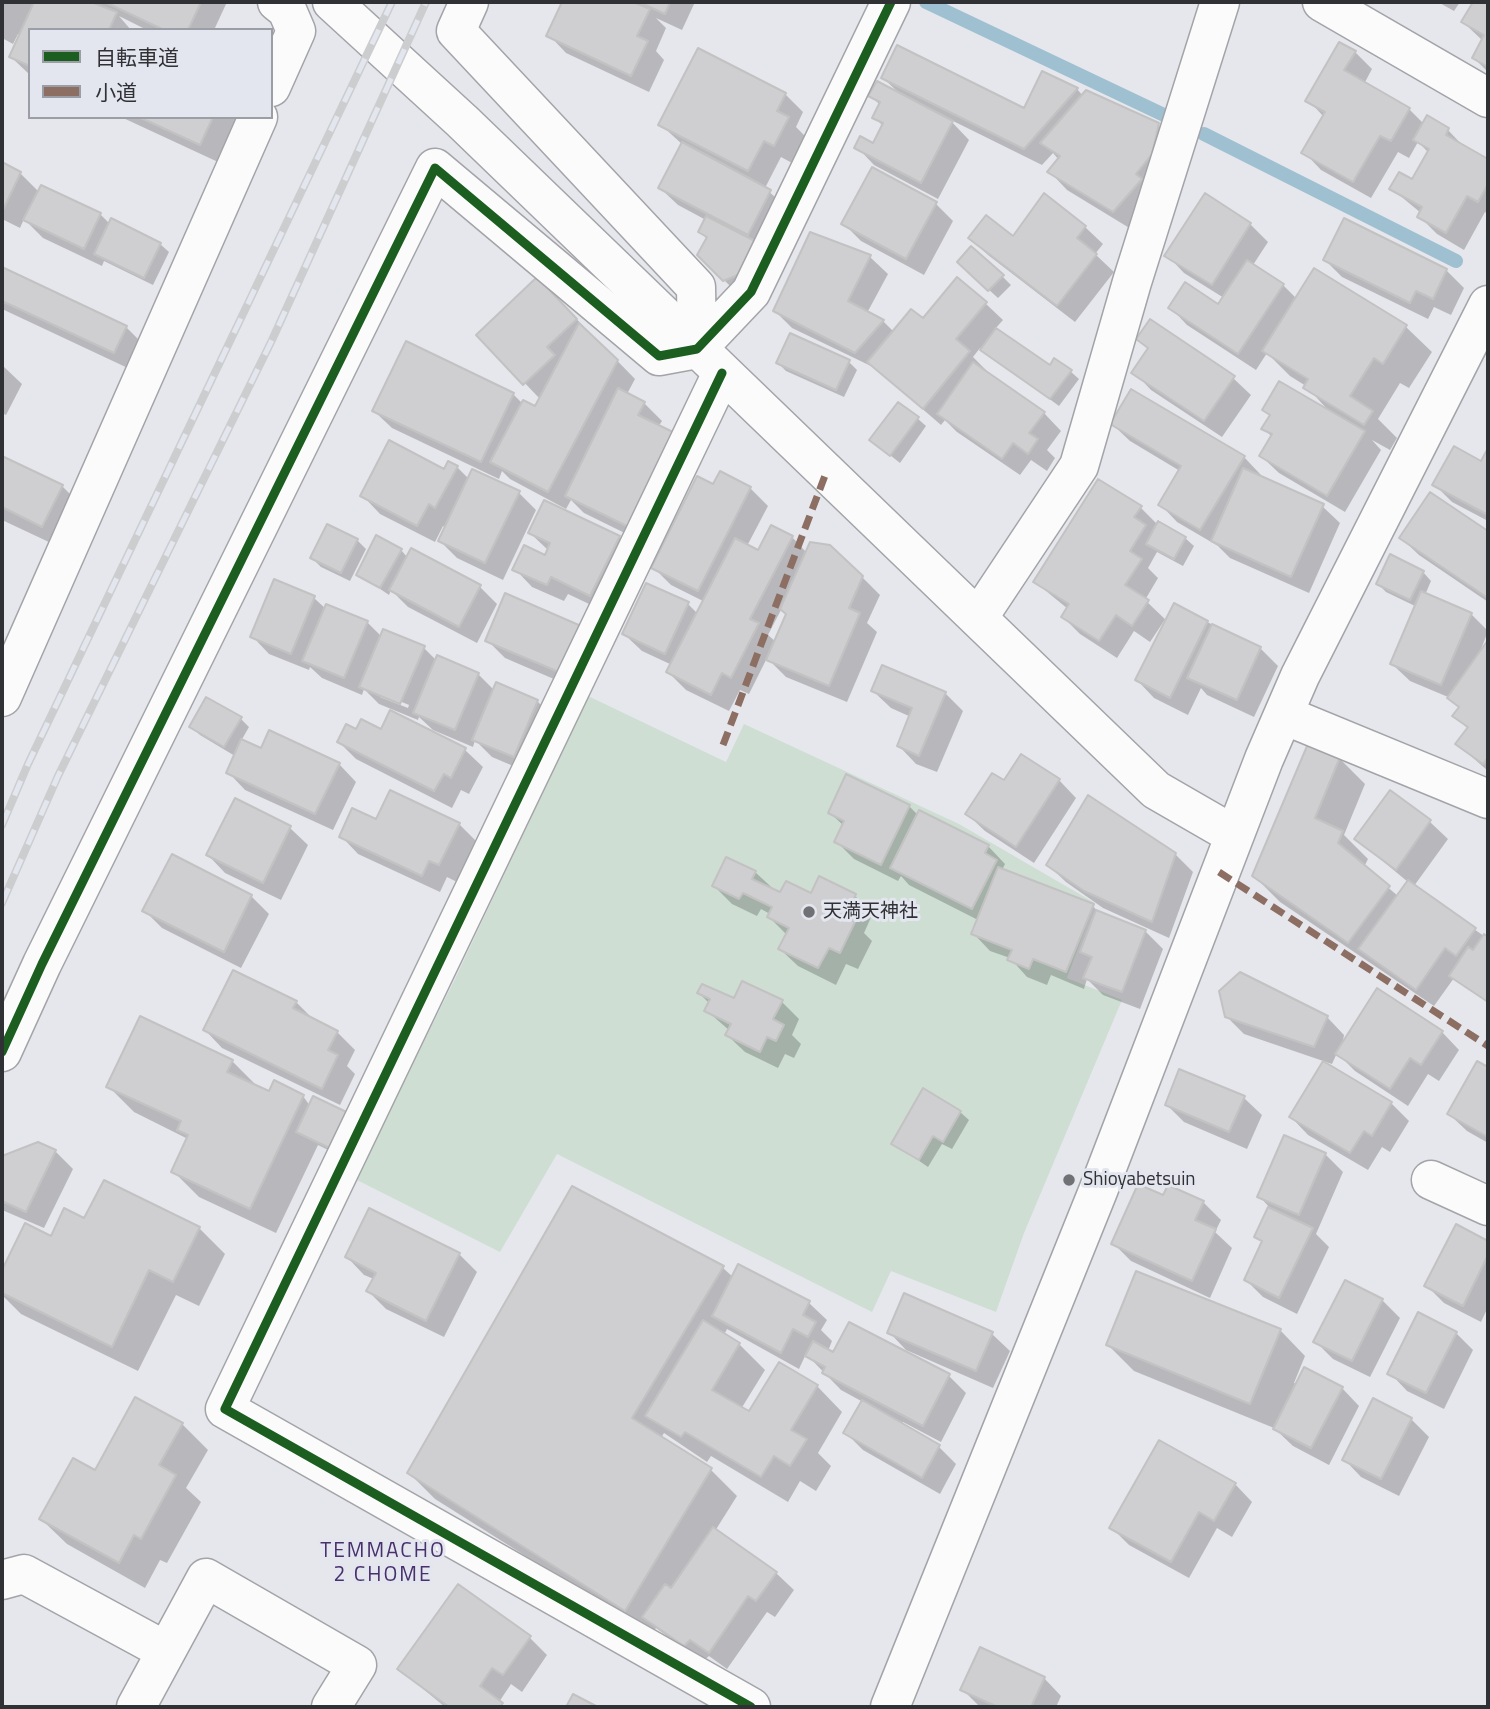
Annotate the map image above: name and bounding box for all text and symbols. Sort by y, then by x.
legend [28,28,273,119]
text: 自転車道 [95,41,179,73]
text: 小道 [95,76,137,108]
place label: 天満天神社 [823,901,918,923]
marker: 天満天神社 [801,904,817,920]
place label: Shioyabetsuin [1083,1169,1196,1191]
marker: Shioyabetsuin [1061,1172,1077,1188]
district label: TEMMACHO 2 CHOME [321,1539,445,1589]

